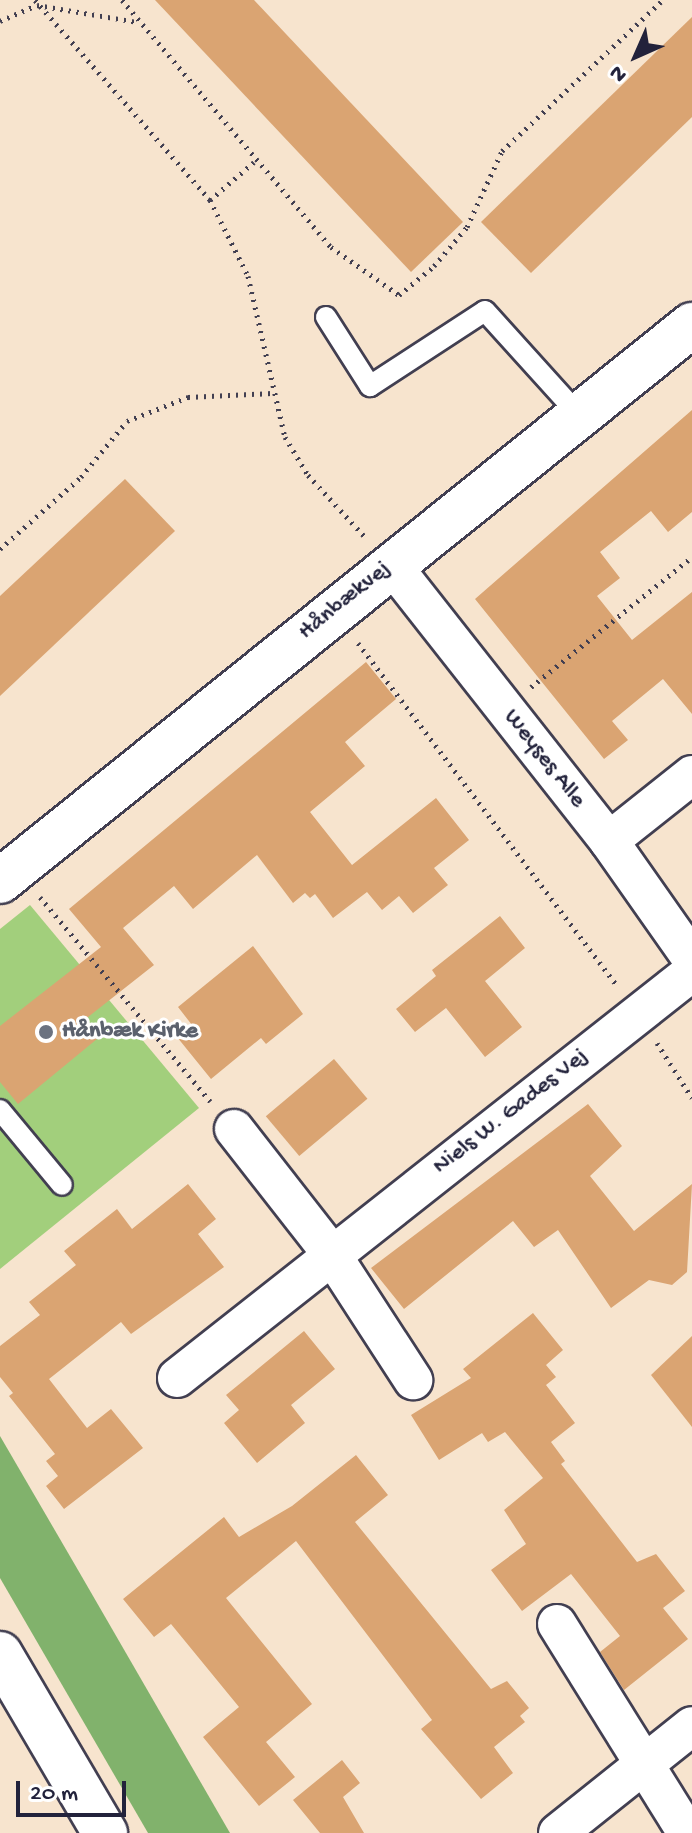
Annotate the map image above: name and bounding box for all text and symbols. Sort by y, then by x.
north arrow [596,16,676,96]
text: N [605,59,633,87]
street label: Hånbækvej [293,555,397,647]
street label: Weyses Alle [496,704,592,814]
place label: Hånbæk Kirke [62,1018,198,1046]
marker: Hånbæk Kirke [37,1023,55,1041]
street label: Niels W. Gades Vej [428,1043,594,1181]
scale bar [20,1765,130,1815]
text: 20 m [30,1780,78,1809]

